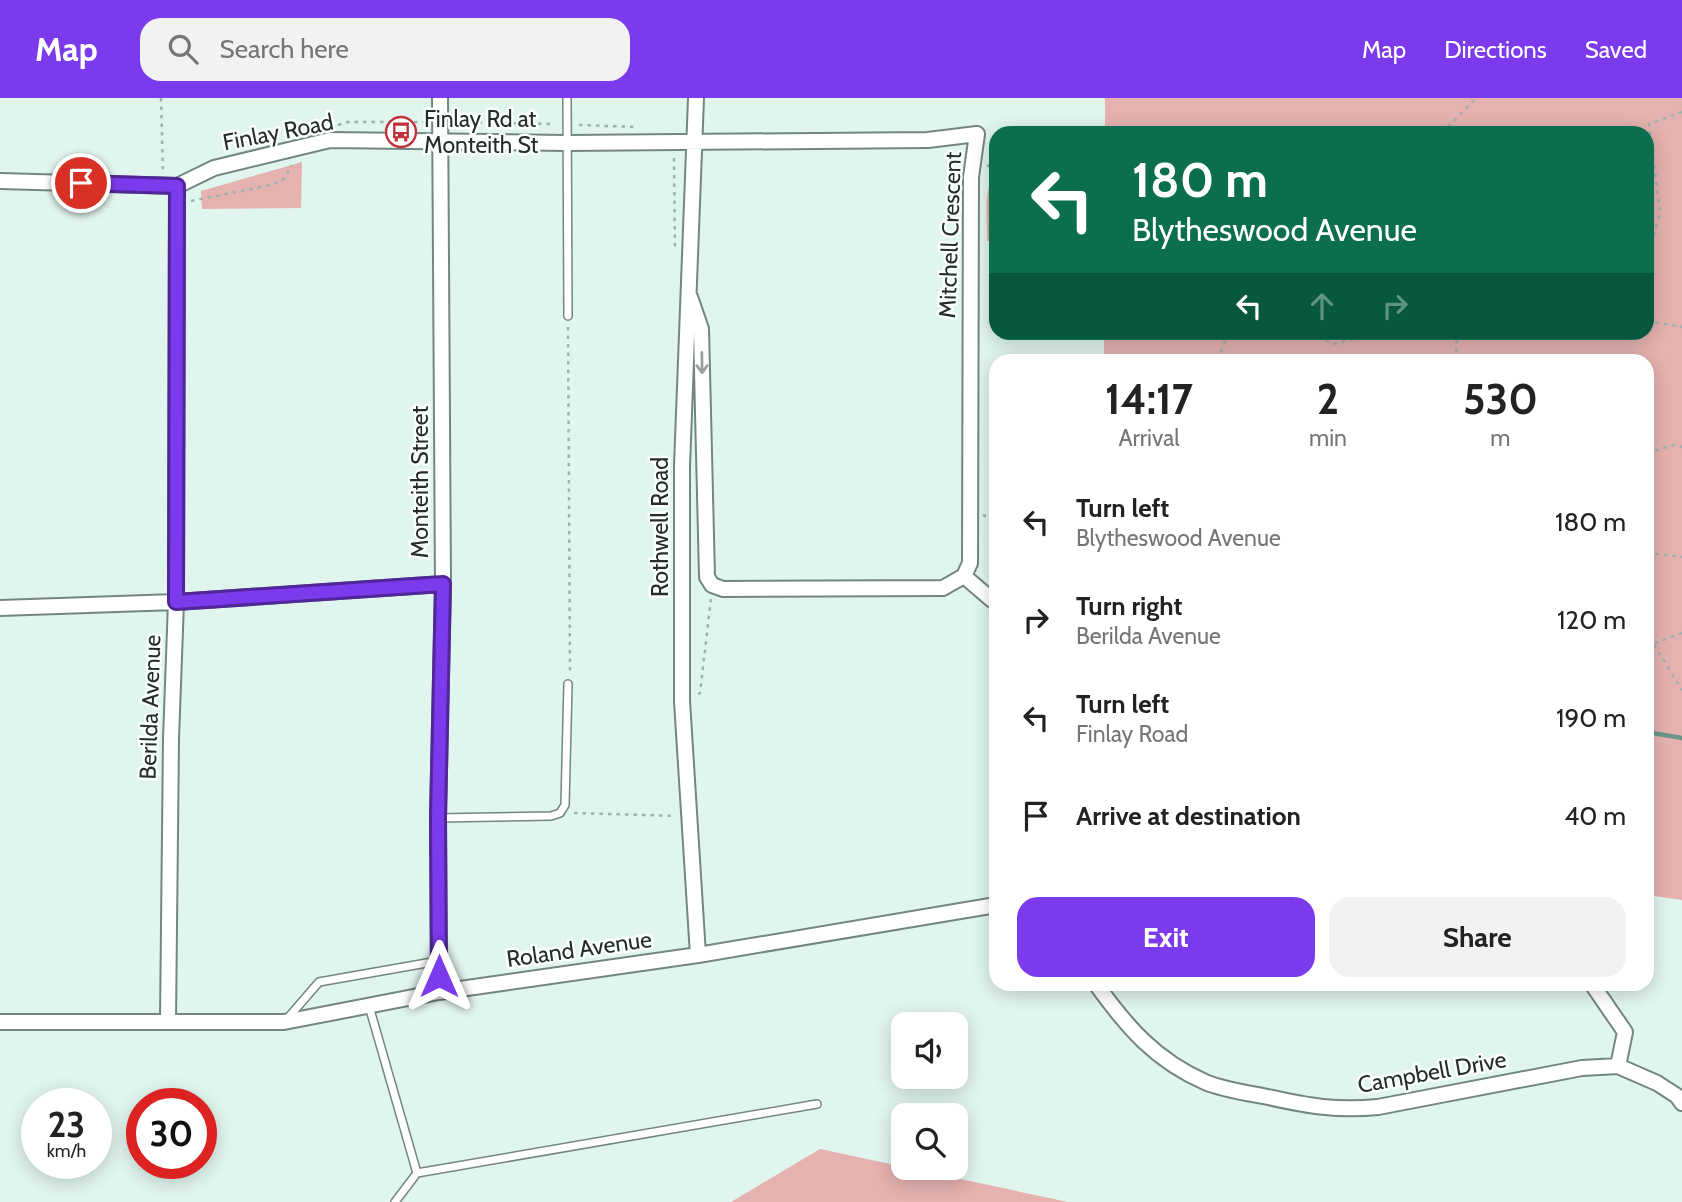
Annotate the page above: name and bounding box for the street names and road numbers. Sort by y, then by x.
street label: Finlay Road [220,108,336,156]
street label: Mitchell Crescent [933,151,967,319]
street label: Monteith Street [406,405,434,558]
street label: Rothwell Road [646,457,674,597]
street label: Berilda Avenue [133,634,167,780]
street label: Roland Avenue [505,925,654,973]
street label: Campbell Drive [1356,1045,1509,1099]

